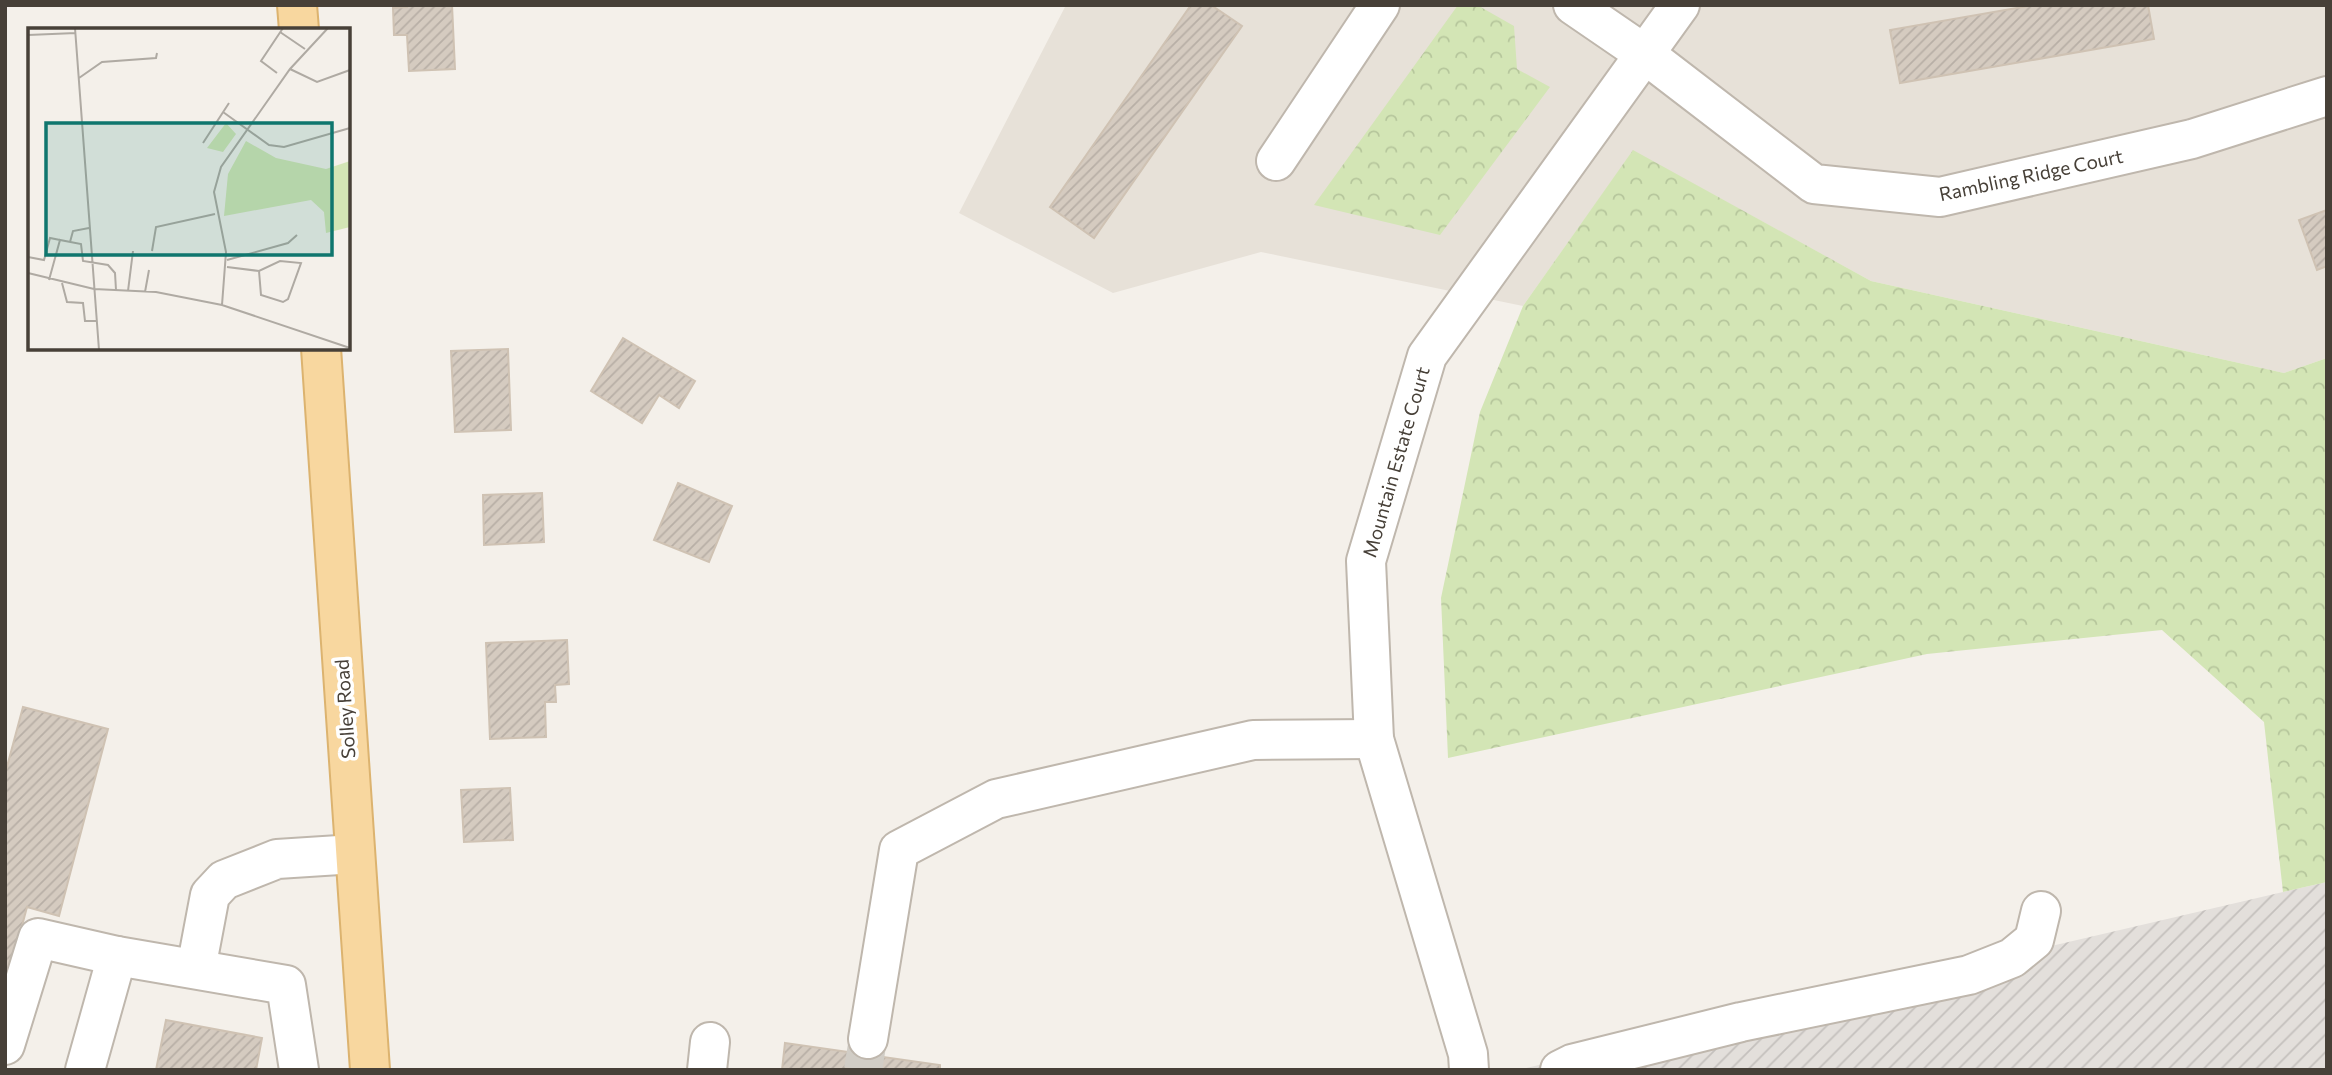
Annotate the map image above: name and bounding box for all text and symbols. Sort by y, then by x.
inset map [28,28,350,350]
street label: Rambling Ridge Court [1937,144,2125,205]
street label: Mountain Estate Court [1357,364,1434,560]
street label: Solley Road [330,658,359,760]

